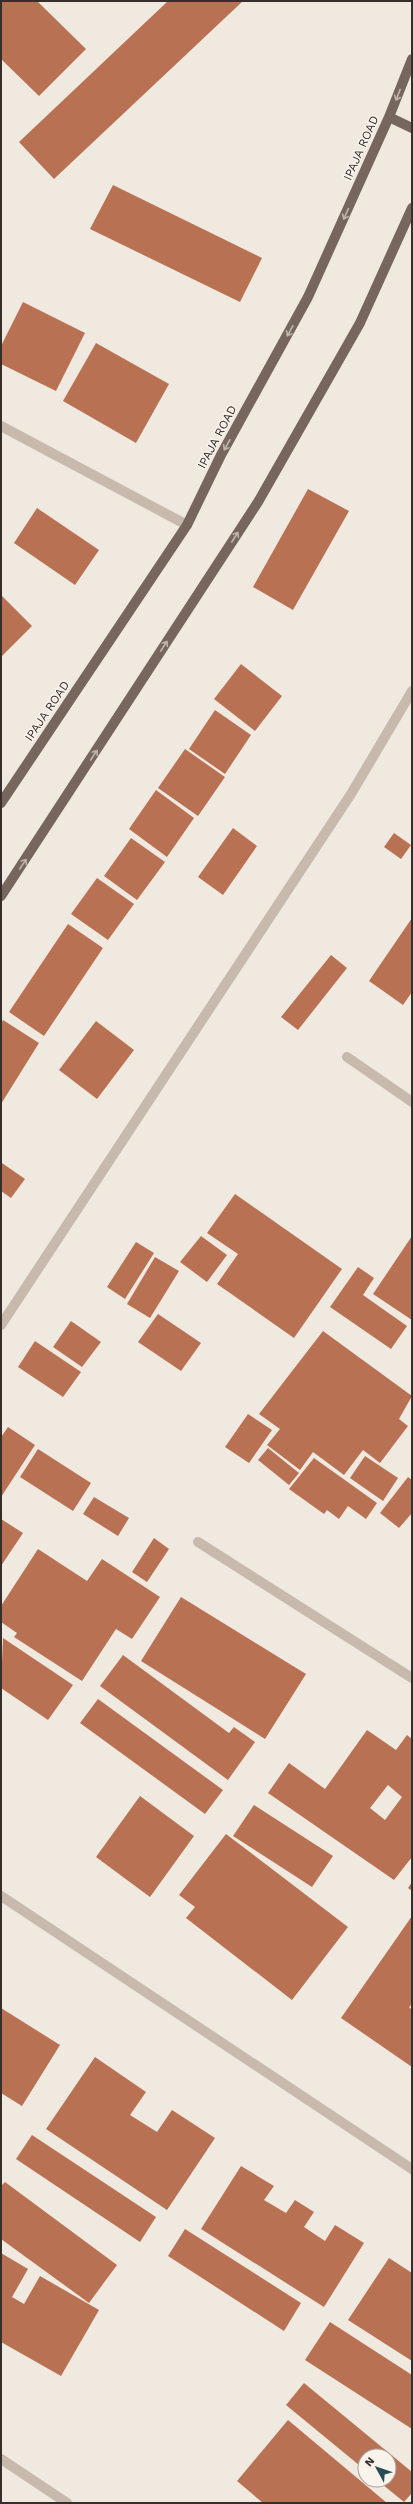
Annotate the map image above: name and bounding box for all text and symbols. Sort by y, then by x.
one-way arrow [393,89,401,101]
street label: IPAJA ROAD [340,113,382,183]
one-way arrow [342,208,349,220]
one-way arrow [285,325,293,337]
street label: IPAJA ROAD [195,403,239,471]
one-way arrow [223,439,230,451]
one-way arrow [231,532,239,543]
one-way arrow [161,640,169,652]
street label: IPAJA ROAD [22,678,72,744]
one-way arrow [90,750,98,761]
one-way arrow [19,859,27,870]
north arrow [357,2448,397,2488]
text: N [362,2455,377,2469]

